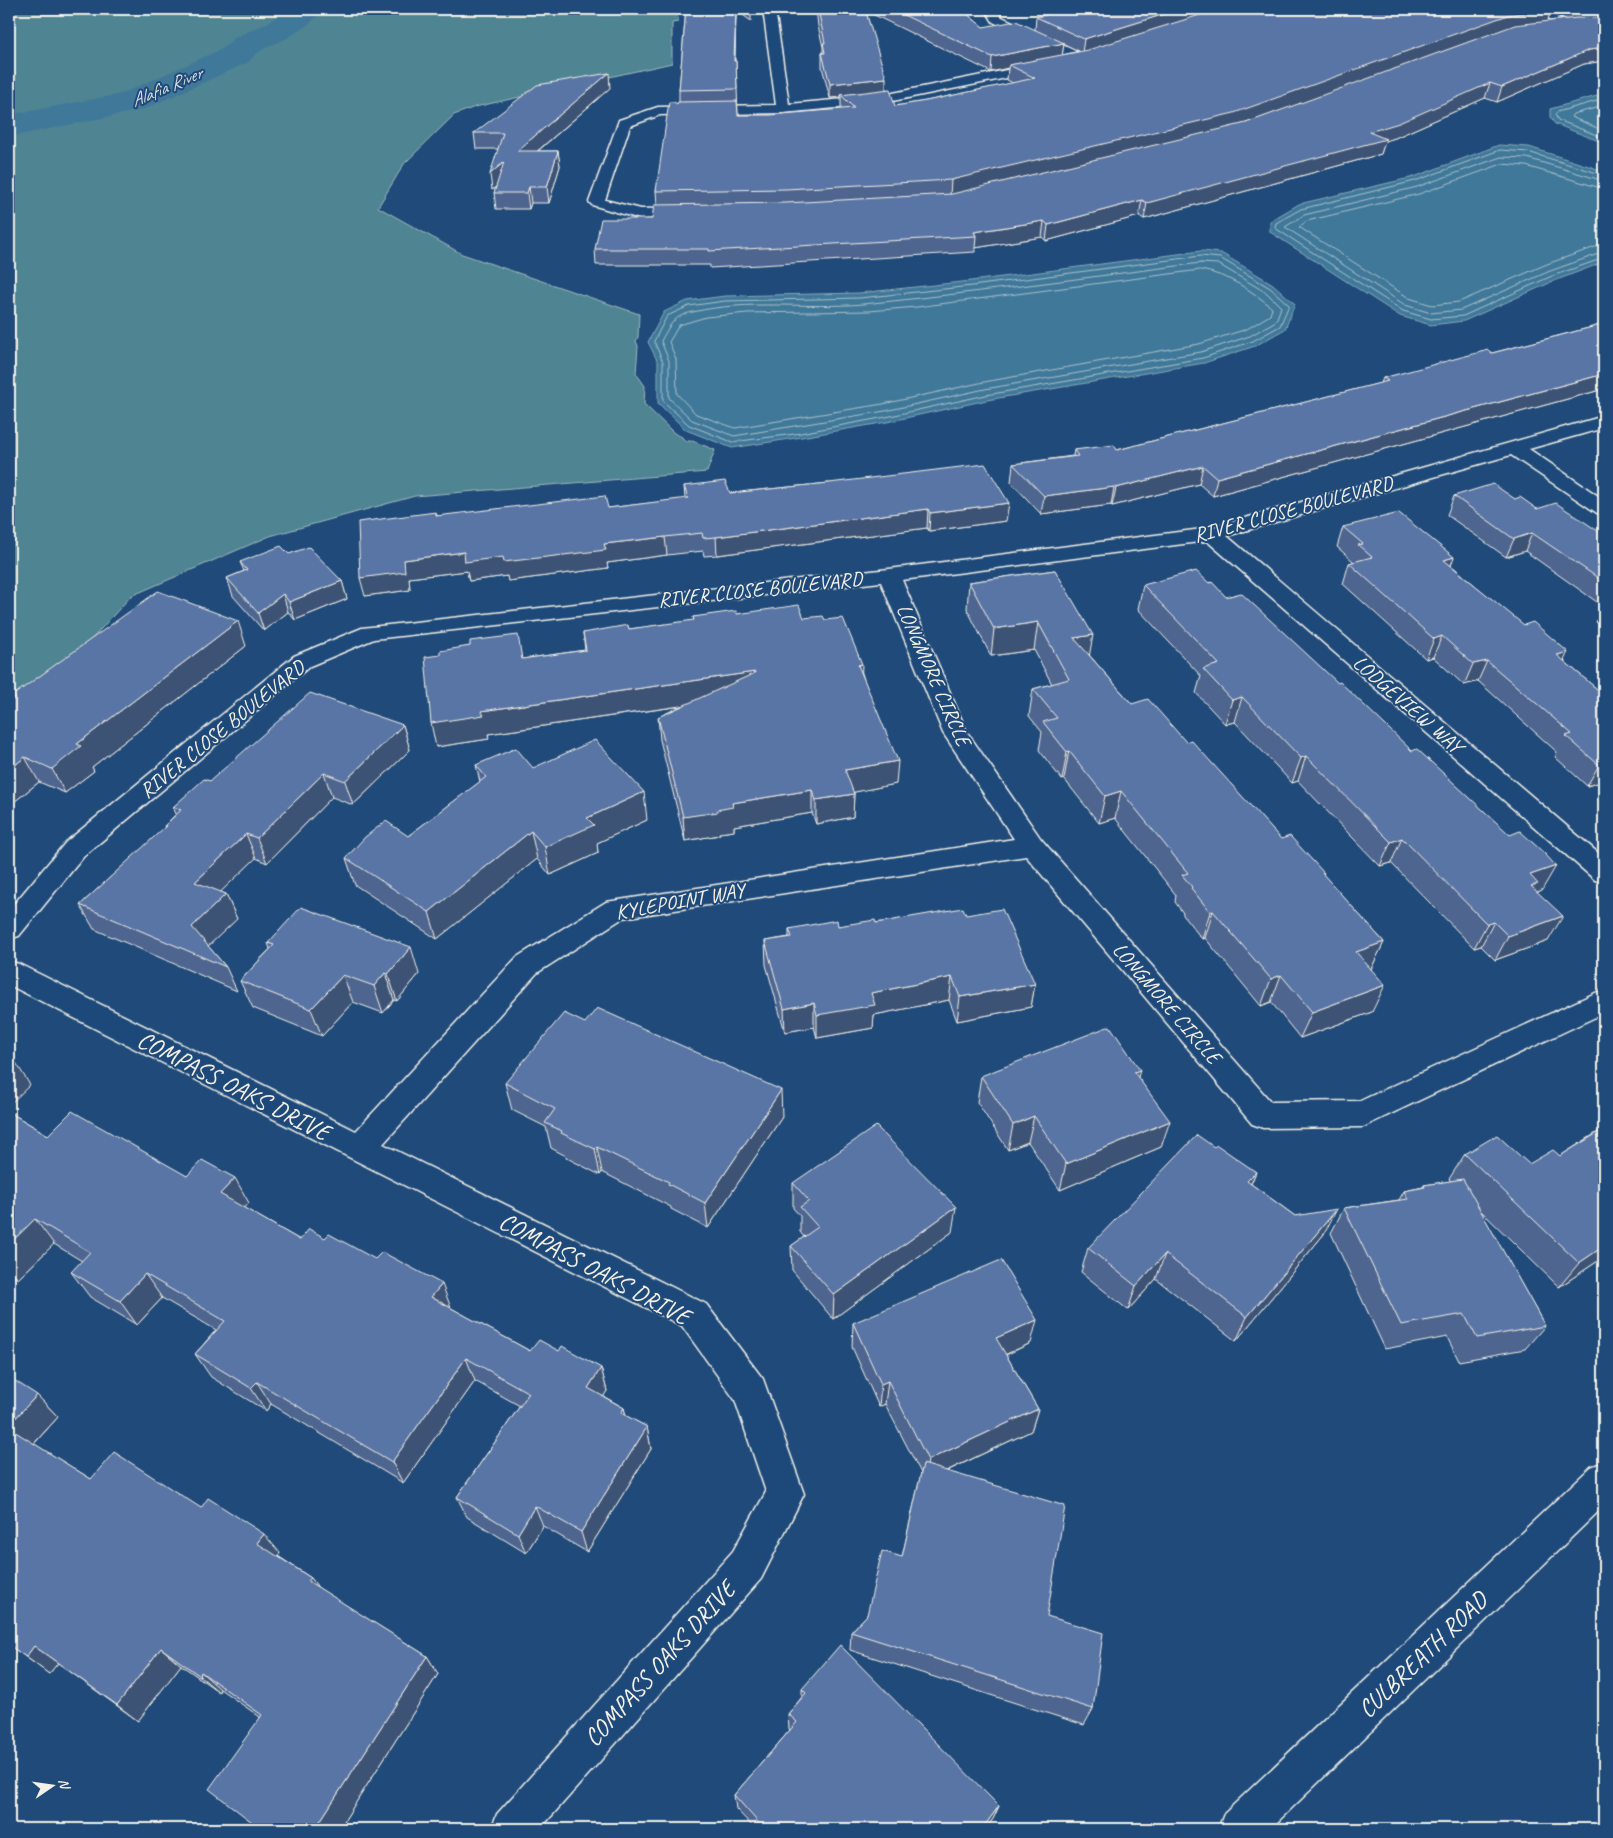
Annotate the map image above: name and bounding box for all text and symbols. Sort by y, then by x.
water label: Alafia River [127,60,209,113]
street label: RIVER CLOSE BOULEVARD [1191,469,1397,548]
street label: RIVER CLOSE BOULEVARD [657,565,865,613]
street label: LONGMORE CIRCLE [891,600,978,752]
street label: LODGEVIEW WAY [1348,649,1472,762]
street label: RIVER CLOSE BOULEVARD [134,653,311,804]
street label: KYLEPOINT WAY [614,876,750,925]
street label: LONGMORE CIRCLE [1107,937,1229,1071]
street label: COMPASS OAKS DRIVE [132,1024,338,1150]
street label: COMPASS OAKS DRIVE [493,1205,699,1334]
street label: COMPASS OAKS DRIVE [577,1572,745,1753]
street label: CULBREATH ROAD [1351,1584,1495,1725]
north arrow [28,1760,78,1810]
text: N [55,1777,74,1792]

